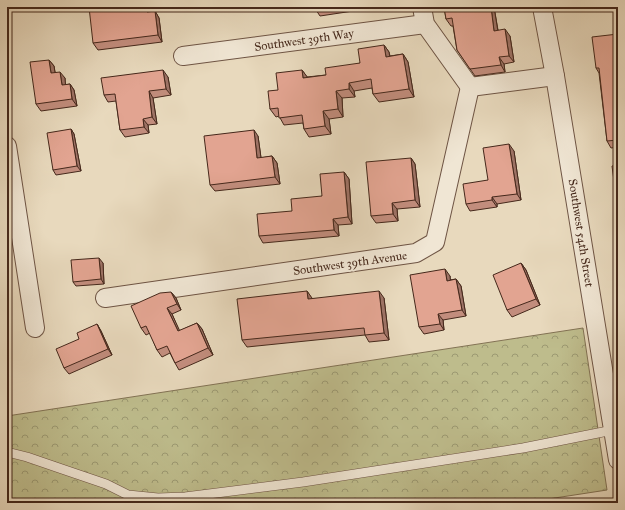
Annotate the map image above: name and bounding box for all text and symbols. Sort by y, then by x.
street label: Southwest 39th Way [253,26,355,54]
street label: Southwest 54th Street [566,178,597,289]
street label: Southwest 39th Avenue [292,248,408,278]

